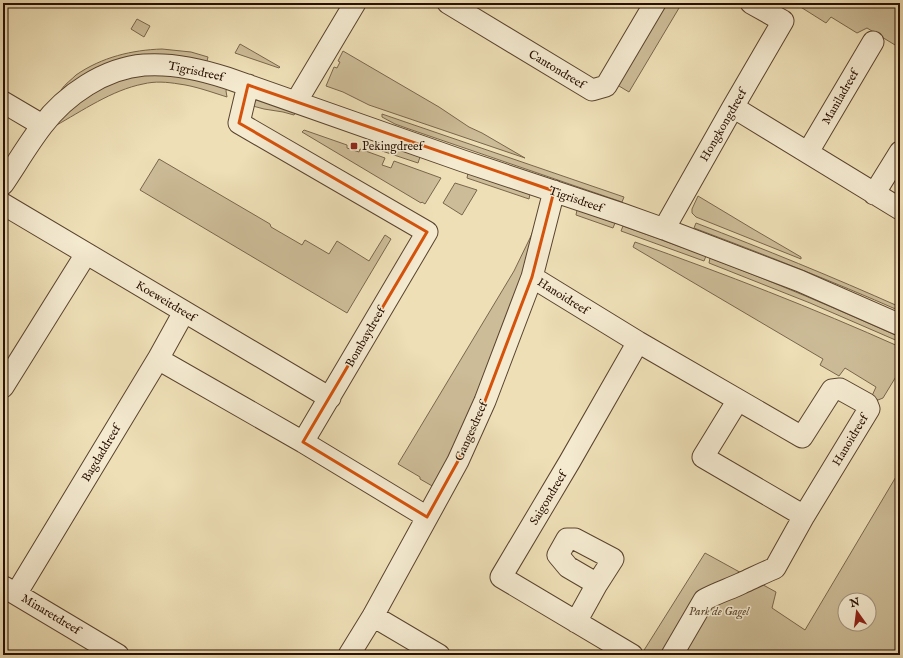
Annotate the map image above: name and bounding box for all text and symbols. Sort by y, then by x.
street label: Cantondreef [526,47,590,93]
street label: Tigrisdreef [167,58,228,85]
street label: Maniladreef [819,65,863,127]
street label: Hongkongdreef [697,84,752,164]
place label: Pekingdreef [362,139,426,154]
marker: Pekingdreef [349,141,359,151]
street label: Tigrisdreef [547,183,607,217]
street label: Hanoidreef [534,275,593,319]
street label: Koeweitdreef [133,278,201,327]
street label: Bombaydreef [342,302,390,370]
street label: Gangesdreef [452,397,492,463]
street label: Hanoidreef [829,409,873,469]
street label: Bagdaddreef [79,420,126,484]
street label: Saigondreef [527,466,572,528]
street label: Minaretdreef [18,591,85,639]
north arrow [837,592,877,632]
text: N [848,595,862,611]
park label: Park de Gagel [689,604,750,620]

